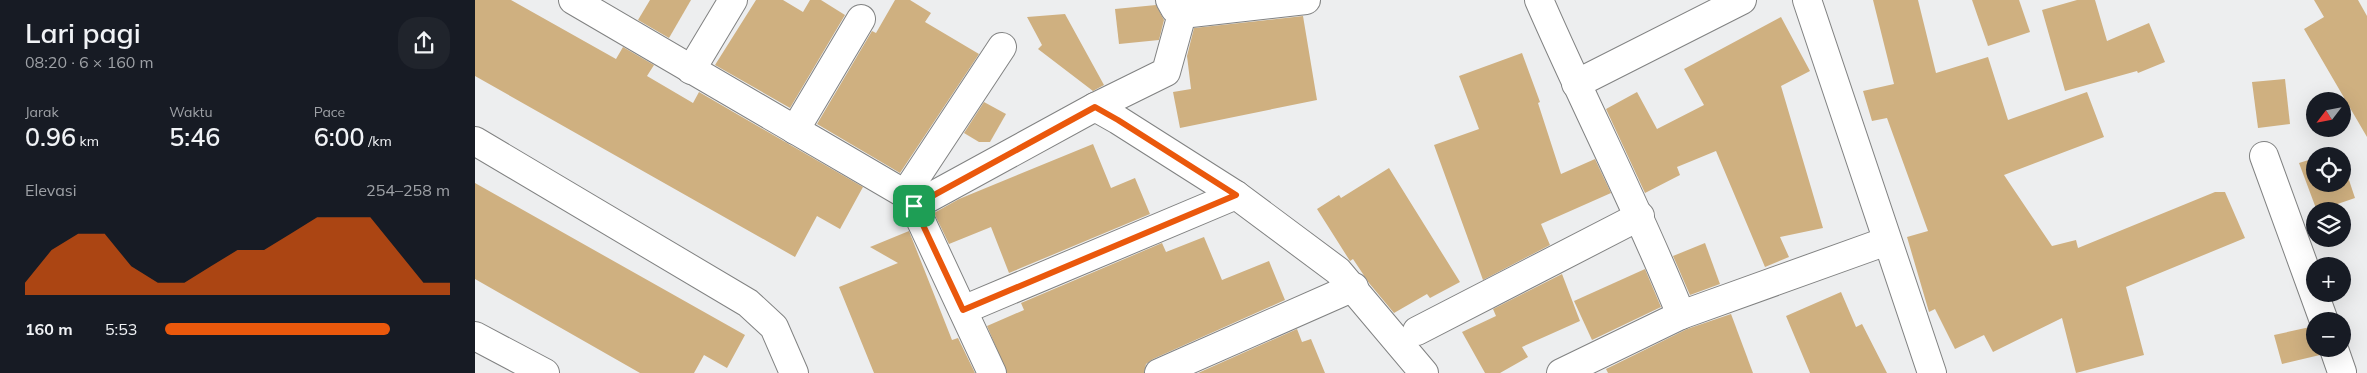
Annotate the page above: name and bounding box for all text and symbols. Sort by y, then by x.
text: Lari pagi [25,15,141,50]
button: share [398,17,450,69]
text: 08:20 · 6 × 160 m [25,52,154,72]
north arrow [2306,92,2351,138]
map controls [2306,92,2351,357]
text: Jarak [25,103,59,121]
text: Waktu [169,103,213,121]
text: Pace [314,103,345,121]
text: 0.96 [25,121,76,152]
text: 5:46 [169,121,220,152]
text: 6:00 [314,121,365,152]
text: km [76,132,99,150]
text: /km [365,132,392,150]
button: locate [2306,147,2351,192]
text: Elevasi [25,180,77,200]
text: 254–258 m [366,180,450,200]
pin [893,185,935,227]
icon: arrive [900,192,928,220]
button: layers [2306,202,2351,247]
button: + [2306,257,2351,302]
button: − [2306,312,2351,357]
text: 160 m [25,319,73,339]
text: 5:53 [105,319,137,339]

